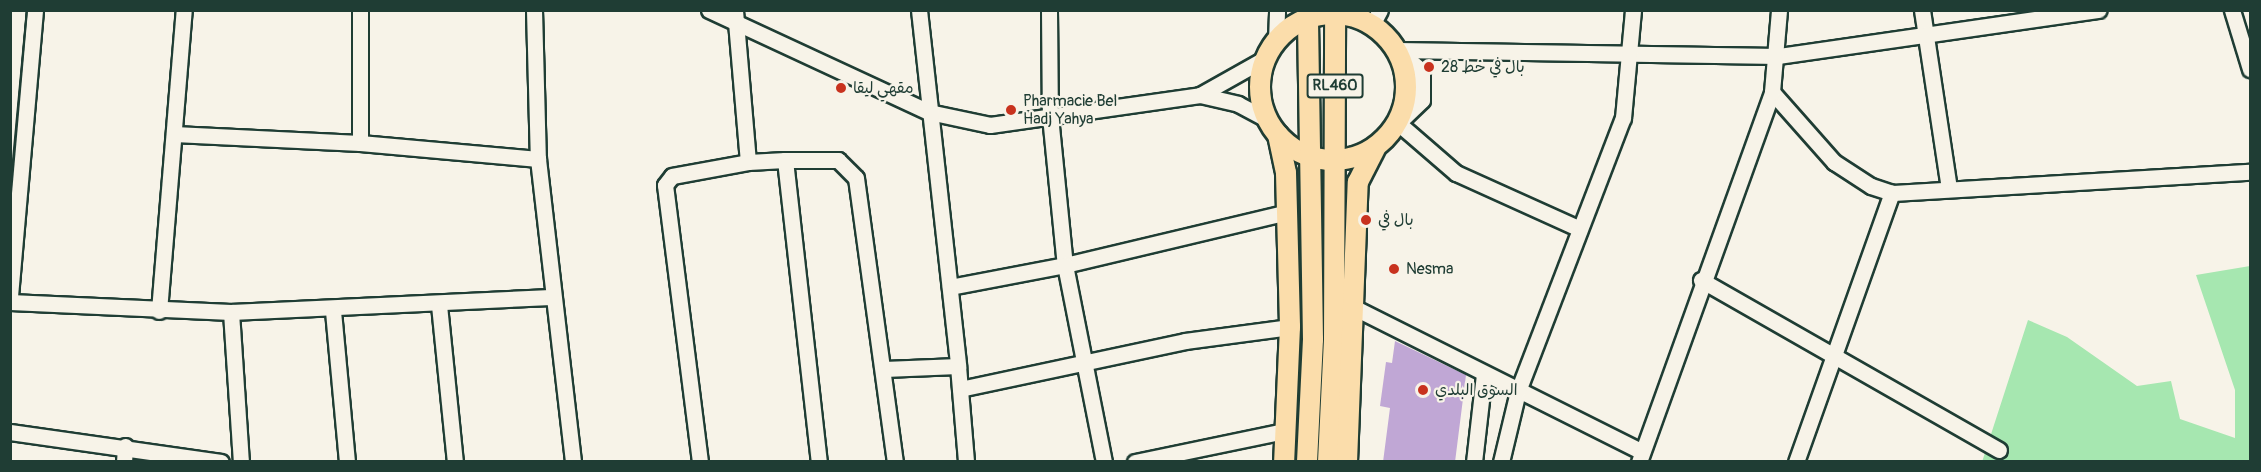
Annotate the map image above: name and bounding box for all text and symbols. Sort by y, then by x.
place label: بال في خط 28 [1441,57,1525,77]
marker: بال في خط 28 [1422,60,1436,74]
road number: RL460 [1306,74,1364,98]
place label: مقهي ليقا [853,78,914,98]
marker: مقهي ليقا [834,81,848,95]
place label: Pharmacie Bel Hadj Yahya [1023,91,1117,129]
marker: Pharmacie Bel Hadj Yahya [1004,103,1018,117]
place label: بال في [1378,210,1414,230]
marker: بال في [1359,213,1373,227]
place label: Nesma [1406,259,1454,279]
marker: Nesma [1387,262,1401,276]
place label: السوق البلدي [1435,380,1518,400]
marker: السوق البلدي [1416,383,1430,397]

